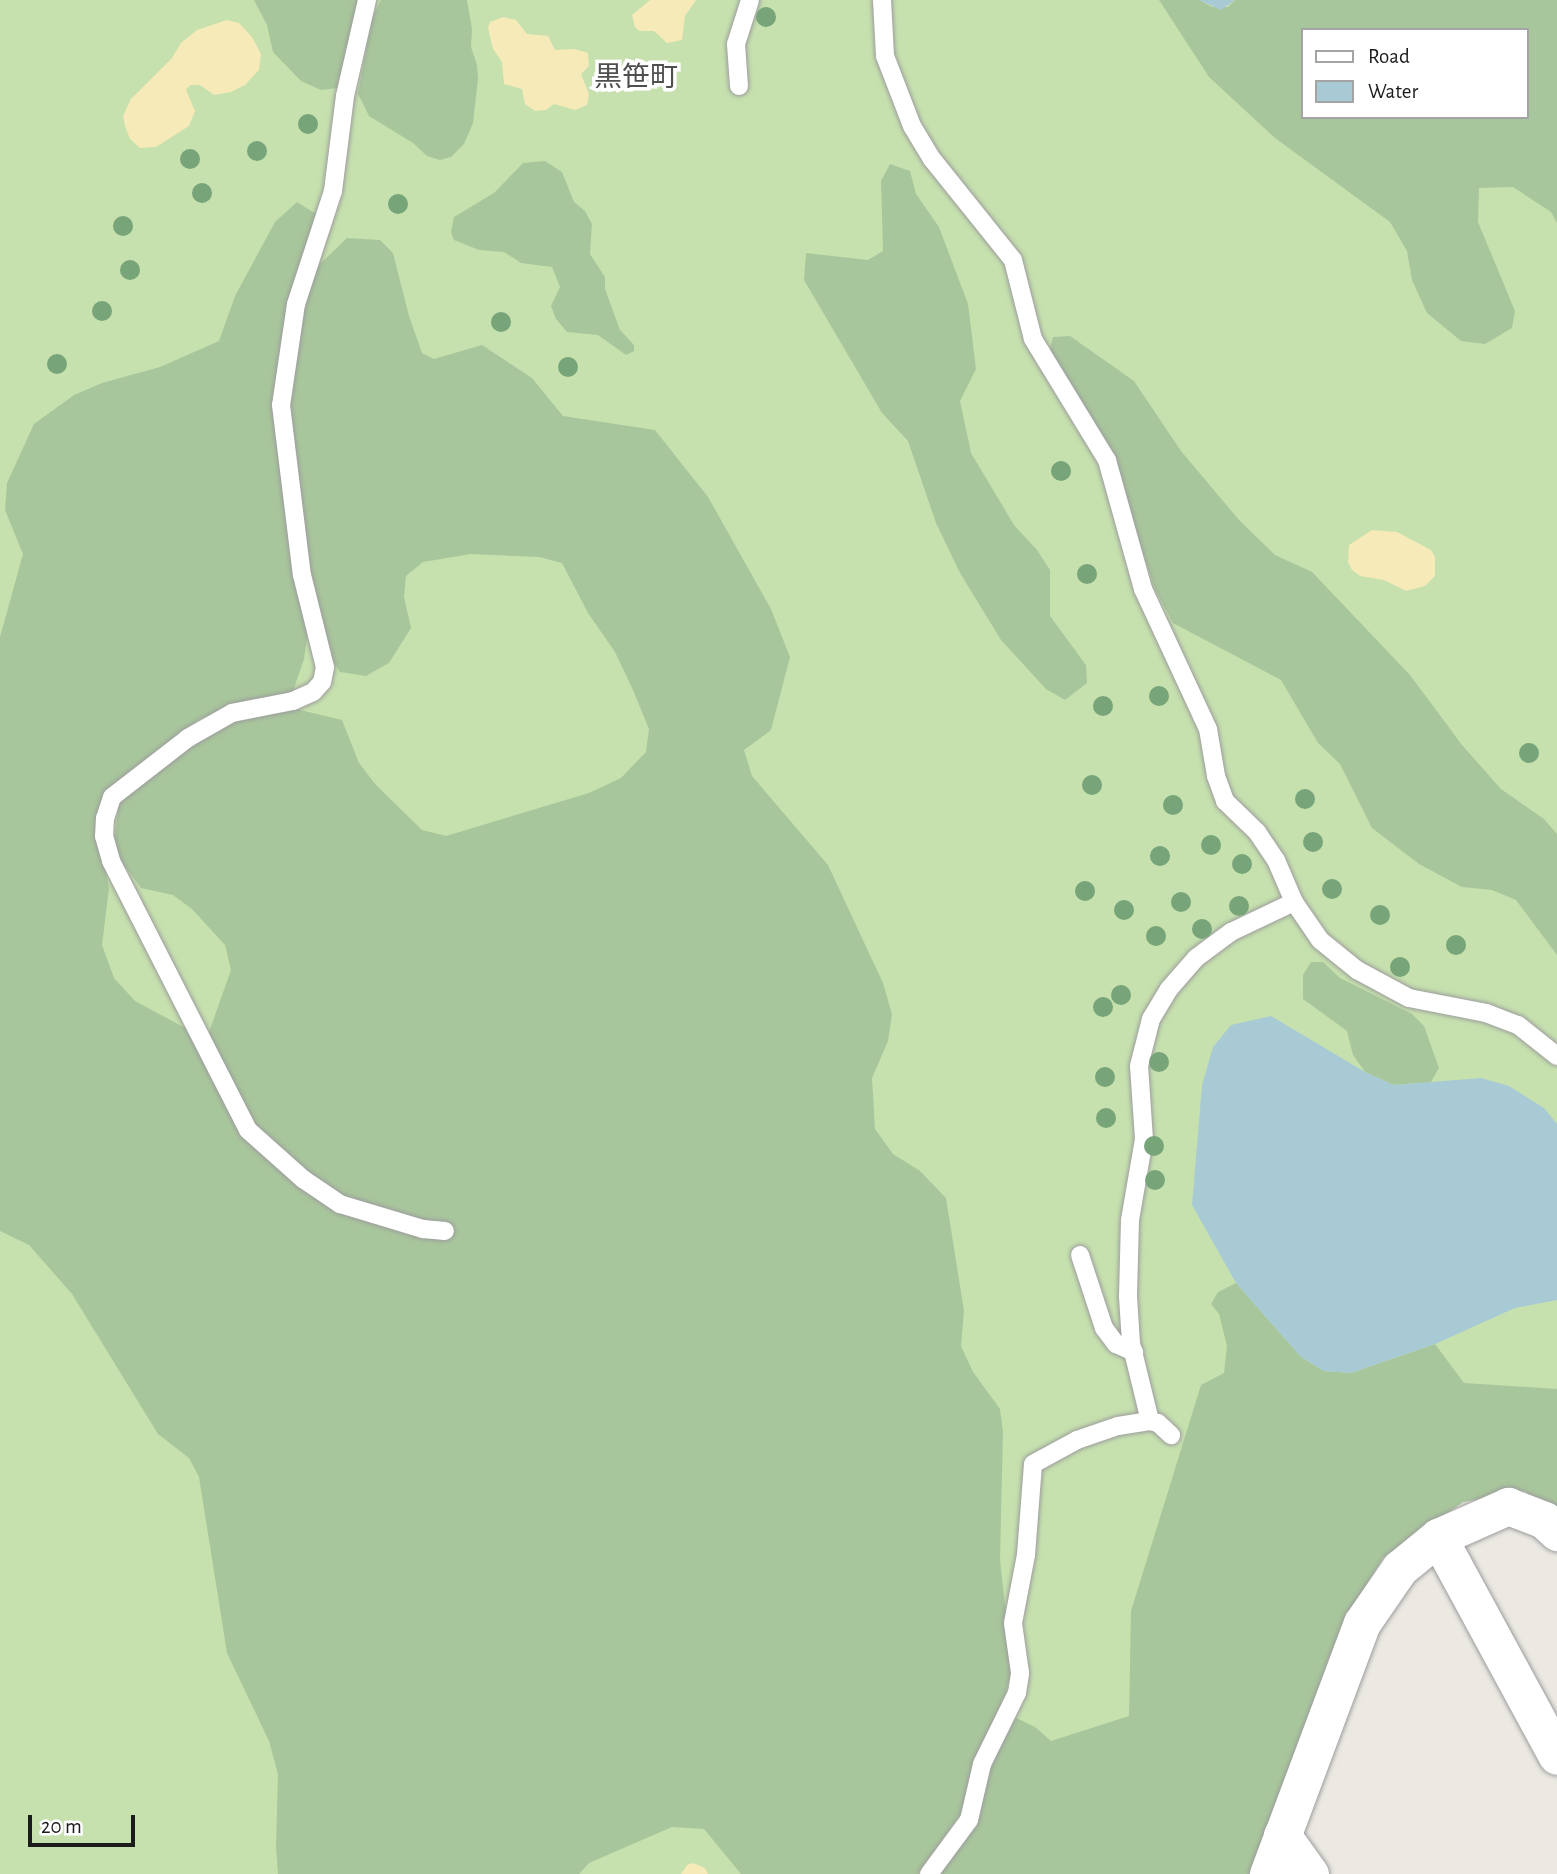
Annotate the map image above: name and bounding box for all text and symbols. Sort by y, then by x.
legend [1302,28,1529,119]
text: Road [1368,46,1410,67]
district label: 黒笹町 [594,61,678,95]
text: Water [1368,81,1418,102]
scale bar [32,1800,138,1844]
text: 20 m [41,1816,82,1837]

